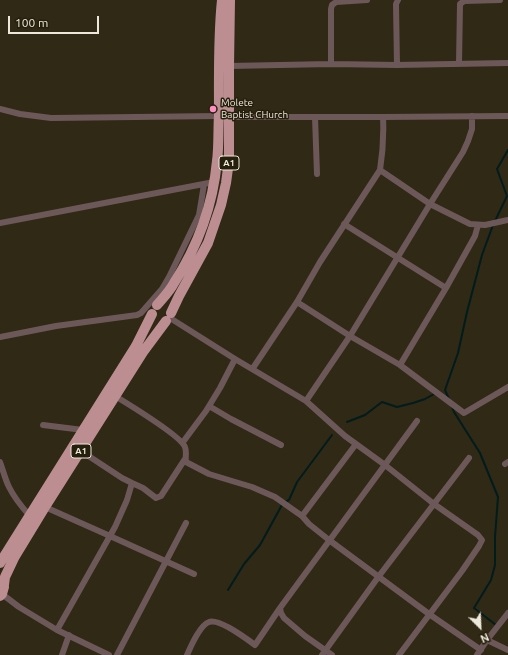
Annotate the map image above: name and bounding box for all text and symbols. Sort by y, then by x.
scale bar [10,8,101,34]
text: 100 m [15,16,48,29]
place label: Molete Baptist CHurch [221,97,288,120]
marker: Molete Baptist CHurch [208,104,218,114]
road number: A1 [219,156,239,170]
road number: A1 [71,444,91,458]
north arrow [460,607,500,647]
text: N [479,631,491,645]

